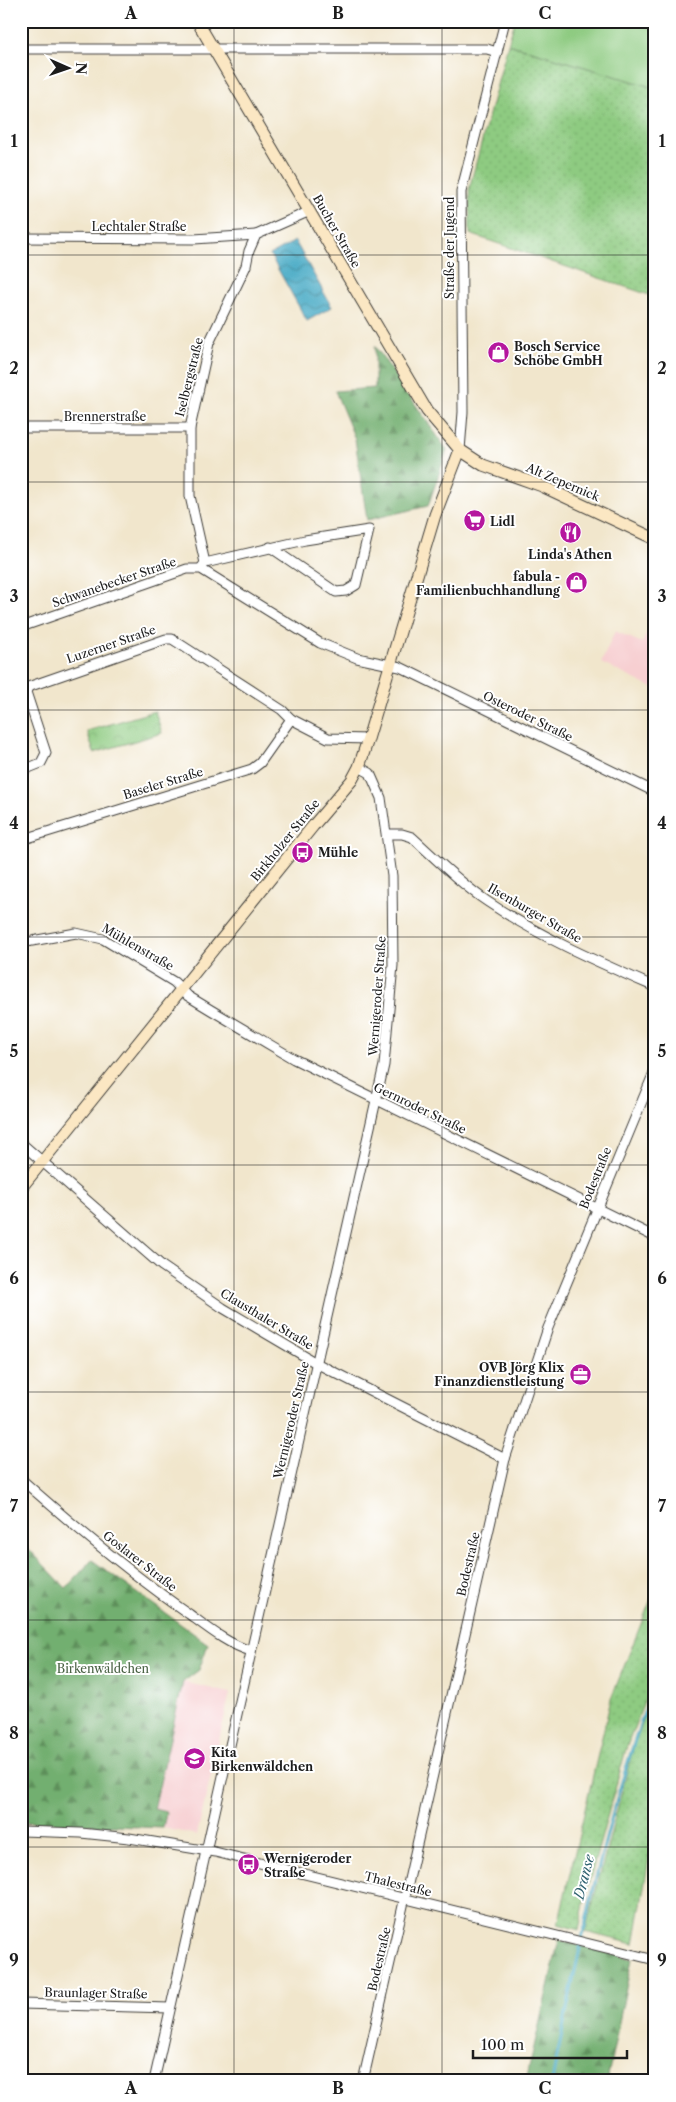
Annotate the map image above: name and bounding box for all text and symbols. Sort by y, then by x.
text: A [124,3,138,23]
text: B [332,3,344,23]
text: C [539,3,551,23]
north arrow [42,42,92,92]
text: N [72,62,90,75]
text: 1 [10,131,18,151]
text: 1 [658,131,666,151]
street label: Bucher Straße [310,192,364,271]
street label: Straße der Jugend [442,196,457,299]
street label: Lechtaler Straße [91,219,187,234]
street label: Iselbergstraße [172,336,206,418]
place label: Bosch Service Schöbe GmbH [514,339,603,368]
shop icon: Bosch Service Schöbe GmbH [486,341,510,365]
text: 2 [9,358,19,378]
text: 2 [657,358,667,378]
street label: Brennerstraße [64,409,147,424]
street label: Alt Zepernick [523,459,603,505]
supermarket icon: Lidl [462,509,486,533]
place label: Lidl [490,514,515,529]
restaurant icon: Linda's Athen [558,521,582,545]
place label: Linda's Athen [528,547,613,562]
street label: Schwanebecker Straße [50,554,178,610]
place label: fabula - Familienbuchhandlung [416,569,561,598]
shop icon: fabula - Familienbuchhandlung [564,571,588,595]
text: 3 [9,586,19,606]
text: 3 [657,586,667,606]
street label: Luzerner Straße [64,622,158,666]
street label: Osteroder Straße [481,688,576,744]
street label: Baseler Straße [121,764,205,802]
street label: Birkholzer Straße [247,796,323,884]
text: 4 [9,813,19,833]
text: 4 [657,813,667,833]
bus stop icon: Mühle [290,840,314,864]
place label: Mühle [318,845,358,860]
street label: Ilsenburger Straße [485,880,585,946]
street label: Mühlenstraße [100,920,177,974]
street label: Wernigeroder Straße [365,935,389,1057]
text: 5 [10,1041,19,1061]
text: 5 [658,1041,667,1061]
street label: Gernroder Straße [371,1079,469,1137]
street label: Bodestraße [576,1145,614,1211]
text: 6 [9,1268,19,1288]
text: 6 [657,1268,667,1288]
street label: Clausthaler Straße [218,1285,316,1353]
street label: Wernigeroder Straße [270,1359,312,1481]
place label: OVB Jörg Klix Finanzdienstleistung [434,1360,565,1389]
office icon: OVB Jörg Klix Finanzdienstleistung [568,1362,592,1386]
text: 7 [10,1496,19,1516]
text: 7 [658,1496,667,1516]
street label: Goslarer Straße [100,1528,180,1595]
street label: Bodestraße [453,1530,483,1598]
park label: Birkenwäldchen [57,1661,150,1676]
text: 8 [9,1723,19,1743]
text: 8 [657,1723,667,1743]
place label: Kita Birkenwäldchen [211,1745,314,1774]
school or university icon: Kita Birkenwäldchen [183,1747,207,1771]
place label: Wernigeroder Straße [263,1851,351,1880]
water label: Dranse [570,1852,599,1902]
bus stop icon: Wernigeroder Straße [236,1853,260,1877]
street label: Thalestraße [363,1868,434,1900]
street label: Bodestraße [364,1925,394,1993]
text: 9 [9,1950,19,1970]
text: 9 [657,1950,667,1970]
street label: Braunlager Straße [44,1985,148,2001]
scale bar [473,2027,627,2059]
text: 100 m [481,2035,524,2054]
text: A [124,2078,138,2098]
text: B [332,2078,344,2098]
text: C [539,2078,551,2098]

